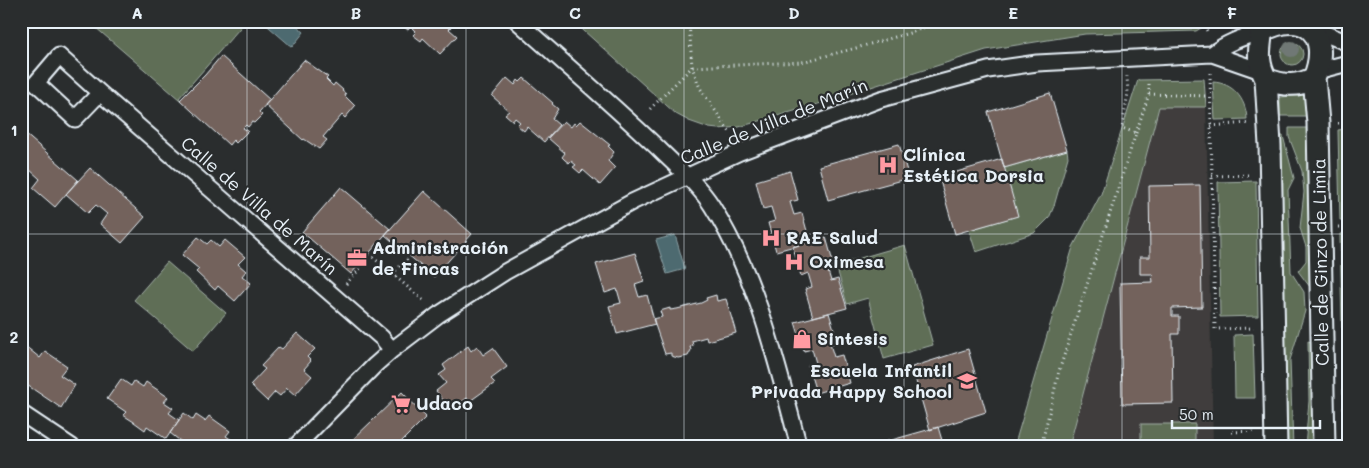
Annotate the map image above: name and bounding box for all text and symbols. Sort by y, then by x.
text: A [131,2,143,23]
text: B [351,2,361,23]
text: C [569,2,581,23]
text: D [788,2,800,23]
text: E [1008,2,1018,23]
text: F [1227,2,1237,23]
street label: Calle de Villa de Marín [676,72,871,170]
text: 1 [10,119,18,140]
street label: Calle de Villa de Marín [176,131,343,280]
place label: Clínica Estética Dorsia [903,142,1044,187]
hospital icon: Clínica Estética Dorsia [877,154,899,176]
street label: Calle de Ginzo de Limia [1306,158,1334,366]
place label: RAE Salud [786,225,878,249]
hospital icon: RAE Salud [760,227,782,249]
place label: Administración de Fincas [372,235,508,280]
office icon: Administración de Fincas [346,247,368,269]
place label: Oximesa [809,249,884,273]
hospital icon: Oximesa [783,251,805,273]
text: 2 [10,326,19,347]
place label: Sintesis [817,326,888,350]
shop icon: Sintesis [791,328,813,350]
place label: Escuela Infantil Privada Happy School [751,358,952,403]
school or university icon: Escuela Infantil Privada Happy School [956,370,978,392]
place label: Udaco [416,391,473,415]
supermarket icon: Udaco [390,393,412,415]
scale bar [1172,398,1319,430]
text: 50 m [1179,404,1214,424]

